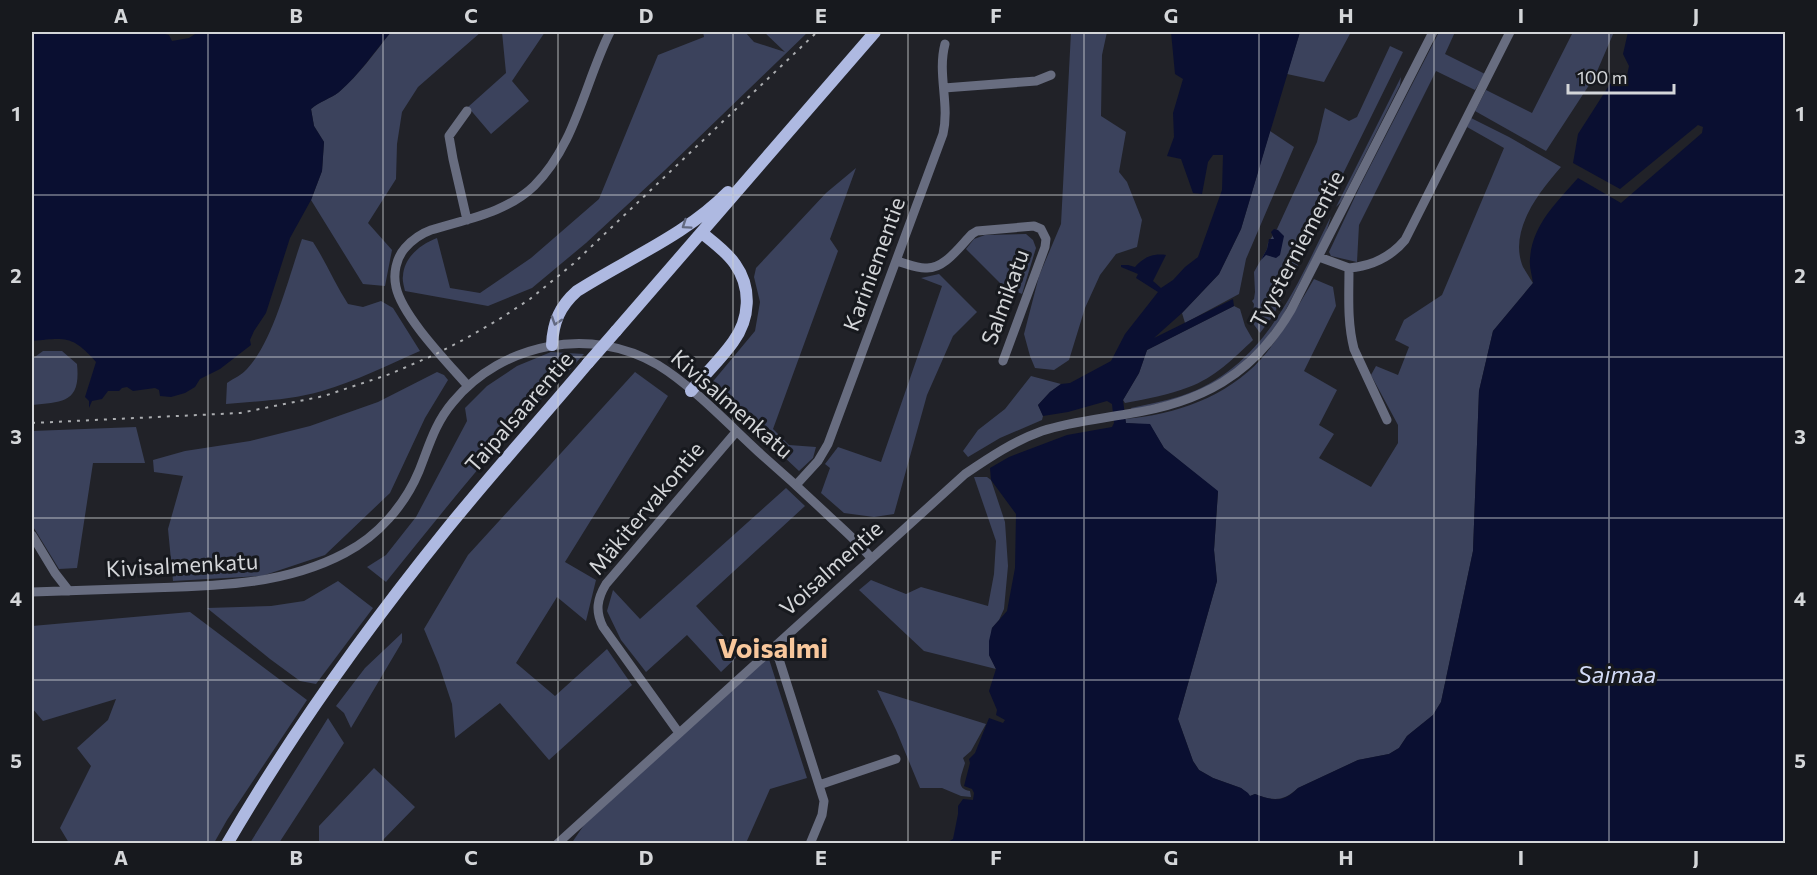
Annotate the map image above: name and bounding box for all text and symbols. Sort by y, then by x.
text: A [114,3,128,27]
text: B [289,3,303,27]
text: C [464,3,478,27]
text: D [639,3,653,27]
text: E [815,3,827,27]
text: F [990,3,1002,27]
text: G [1164,3,1178,27]
text: H [1339,3,1354,27]
text: I [1518,3,1524,27]
text: J [1693,3,1699,27]
scale bar [1568,57,1674,95]
text: 100 m [1577,66,1627,88]
text: 1 [11,101,21,125]
text: 1 [1795,101,1805,125]
street label: Tyysterniementie [1244,166,1349,332]
street label: Kariniementie [837,193,910,334]
one-way arrow [681,218,692,229]
street label: Salmikatu [975,245,1034,348]
text: 2 [10,263,22,287]
text: 2 [1794,263,1806,287]
one-way arrow [551,315,564,326]
street label: Kivisalmenkatu [666,343,799,464]
street label: Taipalsaarentie [459,346,578,478]
text: 3 [10,424,22,448]
text: 3 [1794,424,1806,448]
street label: Mäkitervakontie [582,436,709,580]
street label: Voisalmentie [774,514,888,621]
street label: Kivisalmenkatu [105,547,259,582]
text: 4 [10,586,22,610]
text: 4 [1794,586,1806,610]
district label: Voisalmi [718,630,828,664]
water label: Saimaa [1578,659,1656,688]
text: 5 [10,748,22,772]
text: 5 [1794,748,1806,772]
text: A [114,845,128,869]
text: B [289,845,303,869]
text: C [464,845,478,869]
text: D [639,845,653,869]
text: E [815,845,827,869]
text: F [990,845,1002,869]
text: G [1164,845,1178,869]
text: H [1339,845,1354,869]
text: I [1518,845,1524,869]
text: J [1693,845,1699,869]

